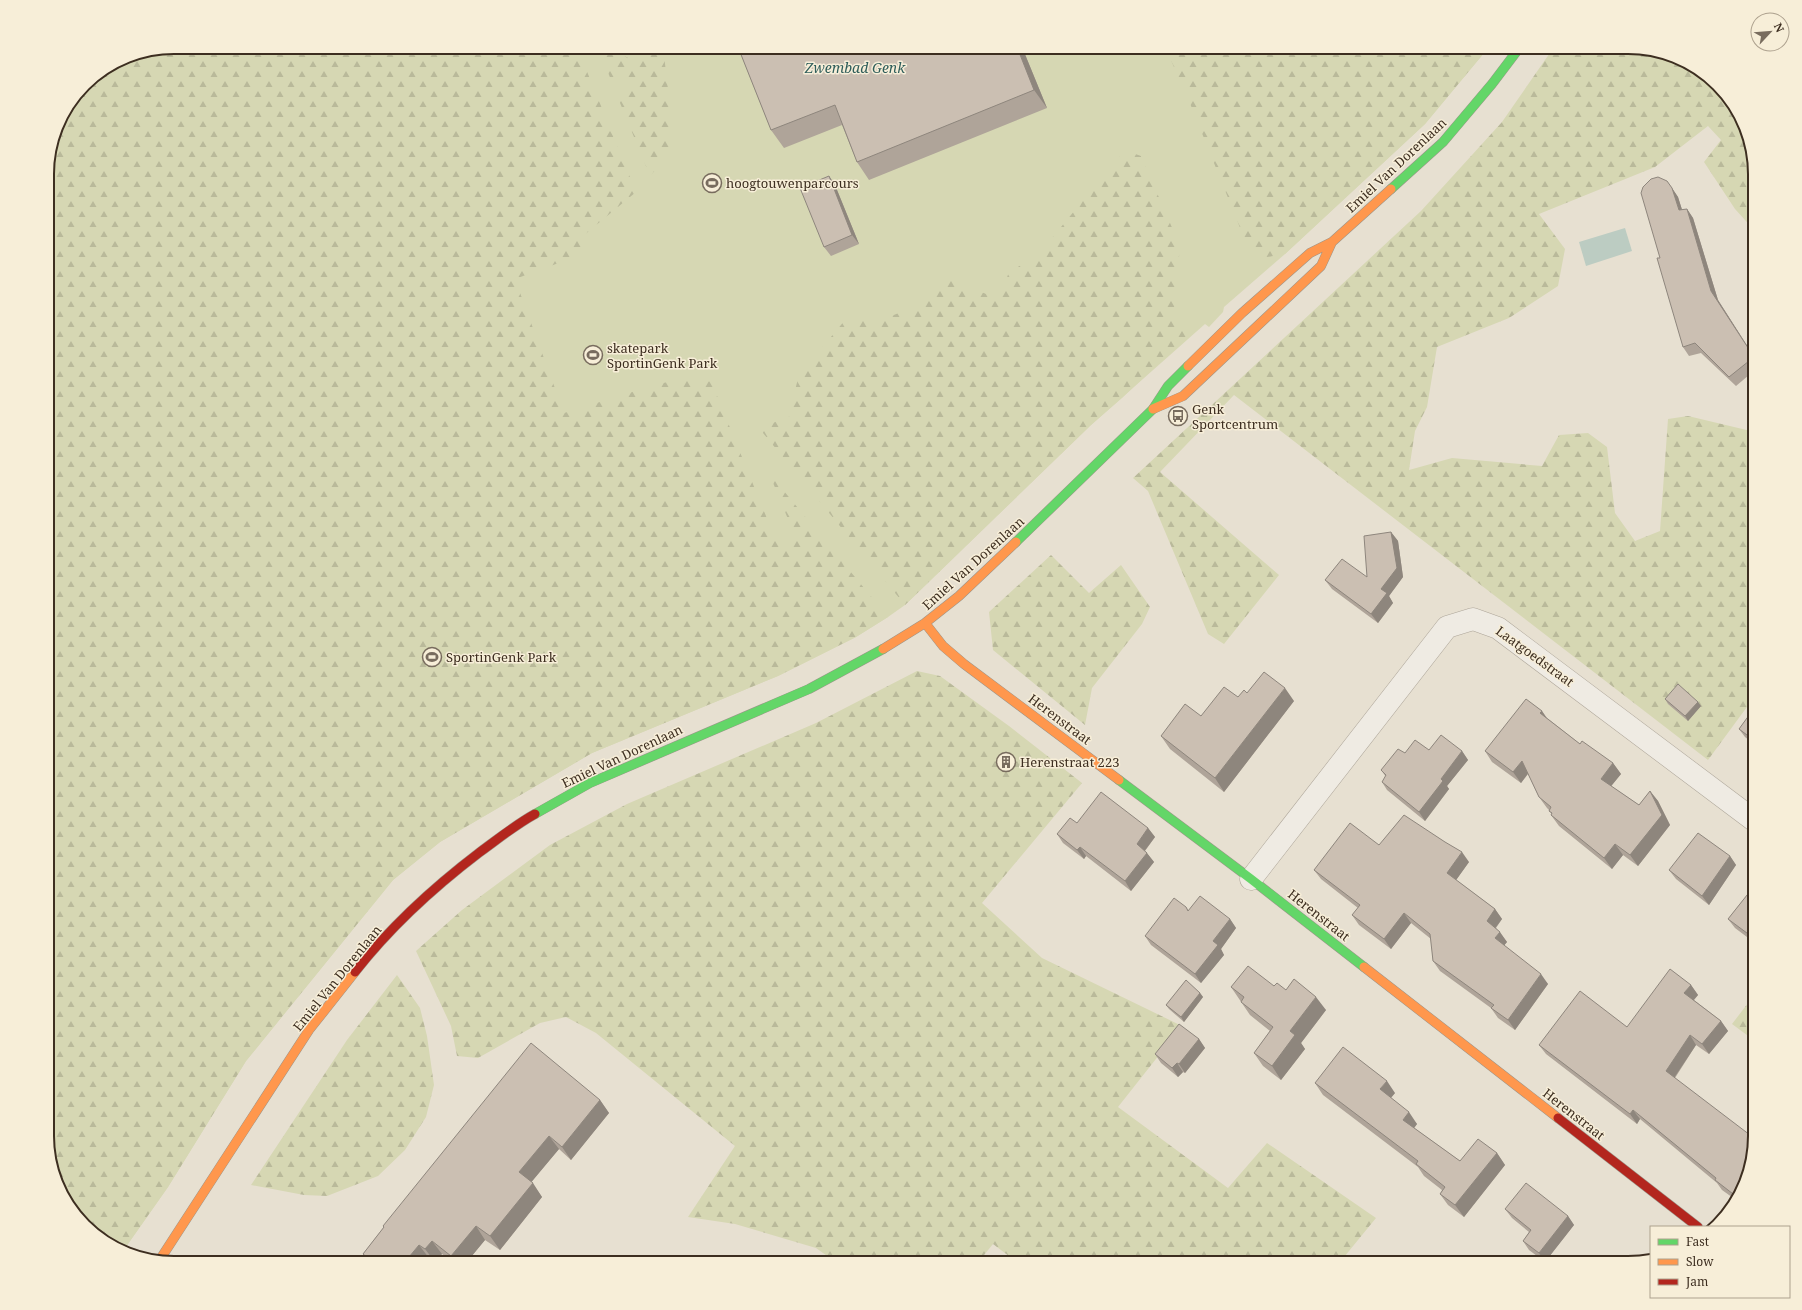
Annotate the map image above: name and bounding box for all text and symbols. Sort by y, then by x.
north arrow [1750,12,1790,52]
text: N [1771,20,1788,35]
water label: Zwembad Genk [804,58,906,77]
street label: Emiel Van Dorenlaan [1342,113,1451,216]
sports icon: hoogtouwenparcours [701,172,723,194]
place label: hoogtouwenparcours [726,174,859,192]
place label: skatepark SportinGenk Park [607,339,718,372]
sports icon: skatepark SportinGenk Park [582,344,604,366]
place label: Genk Sportcentrum [1192,400,1278,433]
bus stop icon: Genk Sportcentrum [1167,405,1189,427]
street label: Emiel Van Dorenlaan [918,512,1028,614]
street label: Laatgoedstraat [1492,622,1578,691]
sports icon: SportinGenk Park [421,646,443,668]
place label: SportinGenk Park [446,648,557,666]
street label: Herenstraat [1025,689,1095,749]
street label: Emiel Van Dorenlaan [559,720,686,792]
building icon: Herenstraat 223 [995,751,1017,773]
place label: Herenstraat 223 [1020,753,1119,771]
street label: Herenstraat [1284,885,1354,945]
street label: Emiel Van Dorenlaan [289,921,386,1035]
street label: Herenstraat [1539,1084,1609,1144]
legend [1650,1226,1790,1298]
text: Fast [1686,1233,1709,1250]
text: Slow [1686,1253,1714,1270]
text: Jam [1685,1273,1708,1290]

